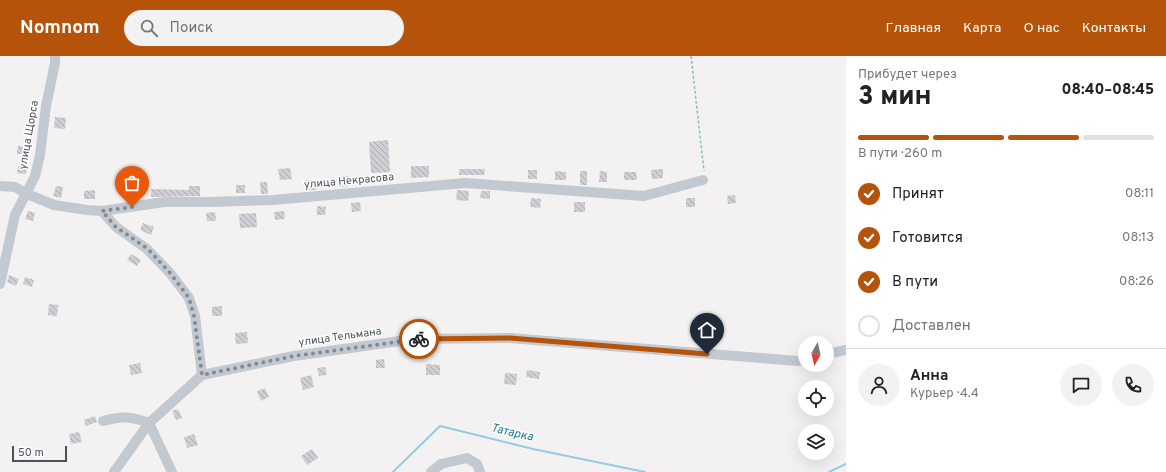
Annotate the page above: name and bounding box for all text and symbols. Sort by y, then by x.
search box [124,10,404,46]
text: Nomnom [20,16,100,40]
icon: search [138,17,160,39]
text: Поиск [170,19,213,38]
text: Главная [886,20,941,37]
text: Карта [963,20,1001,37]
text: О нас [1023,20,1060,37]
text: Контакты [1082,20,1146,37]
text: Прибудет через [858,67,957,83]
text: 3 мин [858,81,932,114]
text: 08:40–08:45 [1062,81,1154,100]
street label: улица Щорса [16,99,42,171]
text: В пути · 260 m [858,146,942,162]
pin [115,166,149,207]
street label: улица Некрасова [303,170,395,192]
icon: bag [121,172,143,194]
icon: check [858,183,880,205]
text: Принят [892,185,944,204]
text: 08:11 [1125,186,1154,202]
icon: check [858,227,880,249]
text: Готовится [892,229,963,248]
text: 08:13 [1122,230,1154,246]
icon: check [858,271,880,293]
text: В пути [892,273,938,292]
text: 08:26 [1119,274,1154,290]
pin [690,313,724,354]
text: Доставлен [892,317,971,336]
courier [399,319,439,359]
icon: home [696,319,718,341]
street label: улица Тельмана [298,324,383,350]
icon: bike [408,328,430,350]
north arrow [798,336,834,372]
map controls [798,336,834,460]
button: person [858,364,900,406]
button: chat [1060,364,1102,406]
button: phone [1112,364,1154,406]
text: Анна [910,367,948,386]
button: locate [798,380,834,416]
text: Курьер · 4.4 [910,386,979,402]
water label: Татарка [489,420,536,446]
button: layers [798,424,834,460]
scale bar [12,444,67,463]
text: 50 m [18,446,44,460]

